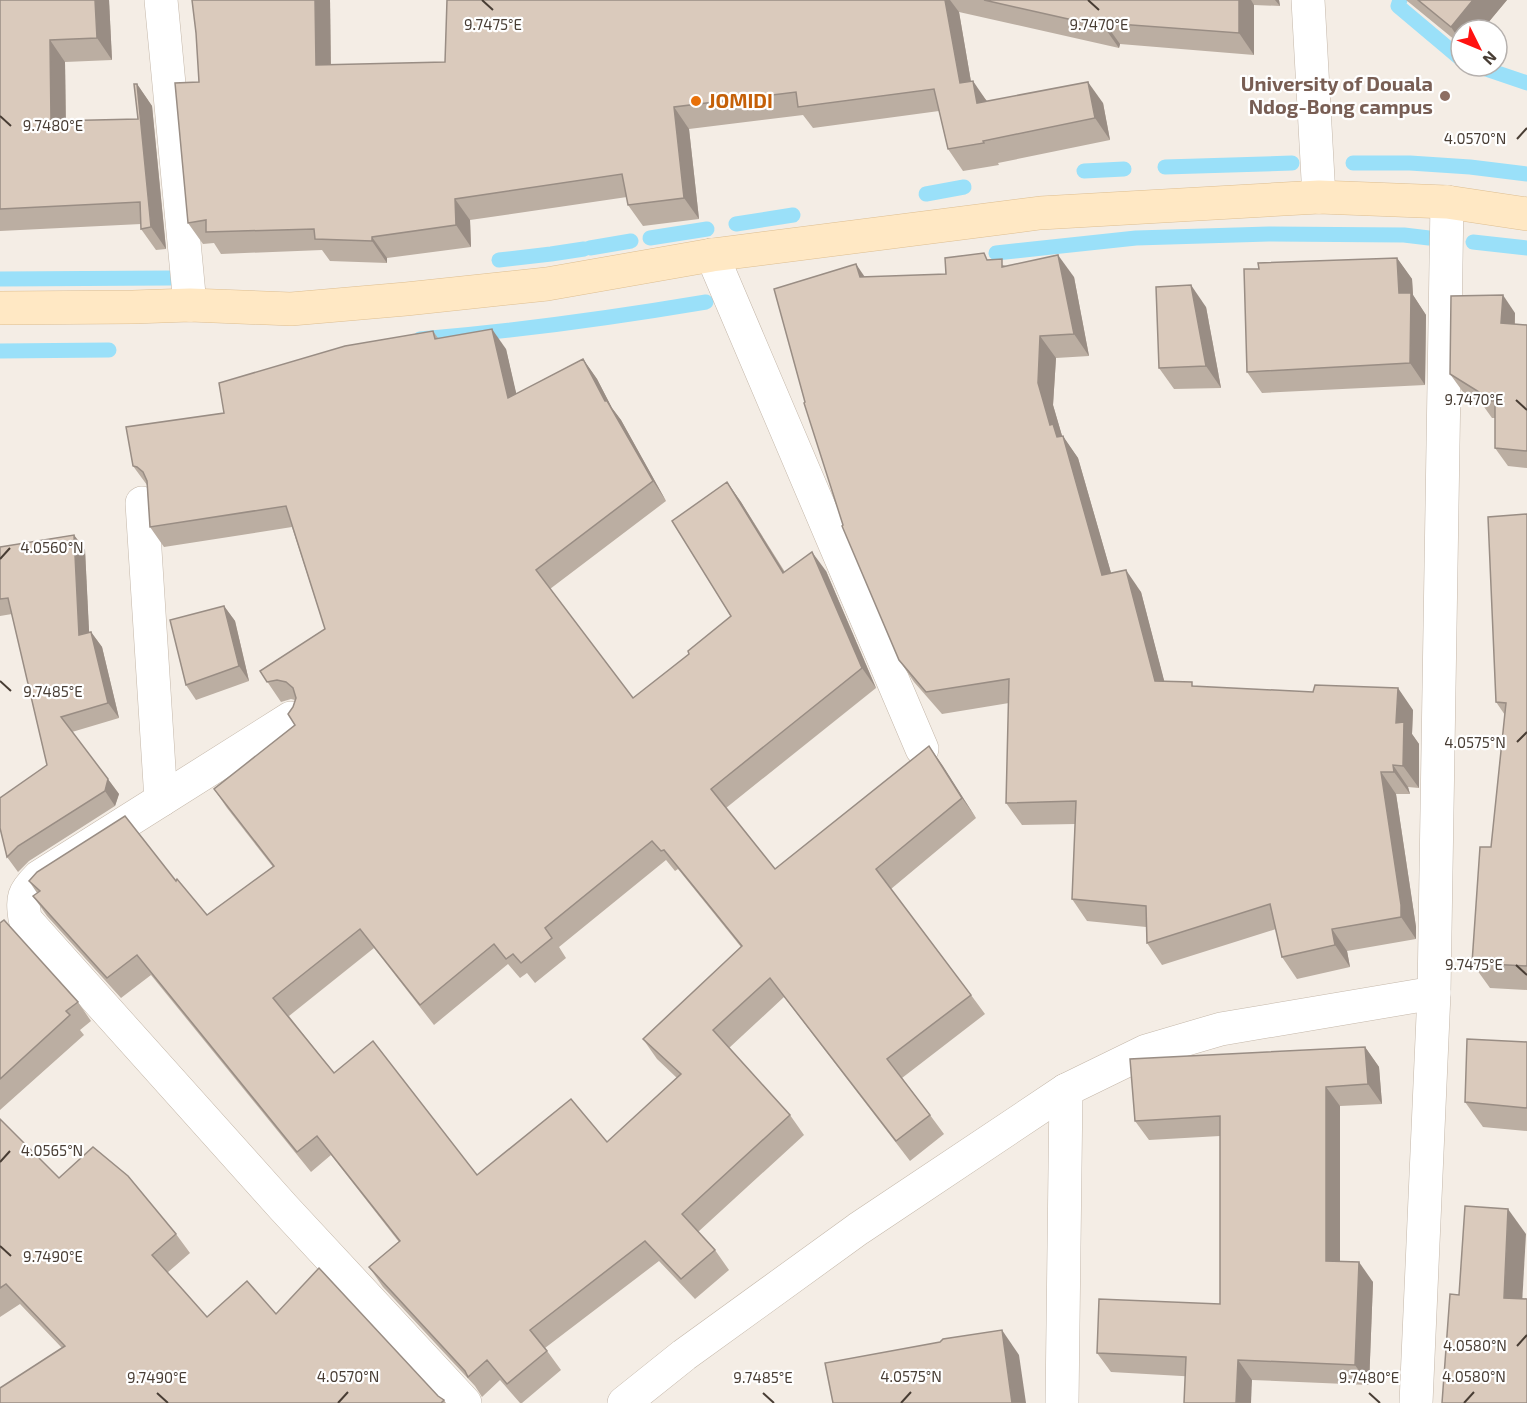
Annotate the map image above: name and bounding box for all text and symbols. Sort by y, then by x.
text: 9.7475°E [464,15,522,33]
text: 9.7470°E [1070,15,1128,33]
north arrow [1449,18,1509,78]
text: N [1479,48,1501,69]
place label: University of Douala Ndog-Bong campus [1241,71,1433,118]
place label: JOMIDI [708,88,773,112]
marker: University of Douala Ndog-Bong campus [1438,89,1452,103]
marker: JOMIDI [689,94,703,108]
text: 9.7480°E [23,116,83,134]
text: 4.0570°N [1444,129,1506,147]
text: 9.7470°E [1445,390,1503,408]
text: 4.0560°N [20,538,84,556]
text: 9.7485°E [23,682,83,700]
text: 4.0575°N [1444,733,1506,751]
text: 9.7475°E [1445,955,1503,973]
text: 4.0565°N [21,1141,83,1159]
text: 9.7490°E [23,1247,83,1265]
text: 4.0580°N [1443,1336,1507,1354]
text: 4.0570°N [317,1367,379,1385]
text: 4.0575°N [880,1367,942,1385]
text: 4.0580°N [1442,1367,1506,1385]
text: 9.7490°E [127,1368,187,1386]
text: 9.7485°E [733,1368,793,1386]
text: 9.7480°E [1339,1368,1399,1386]

